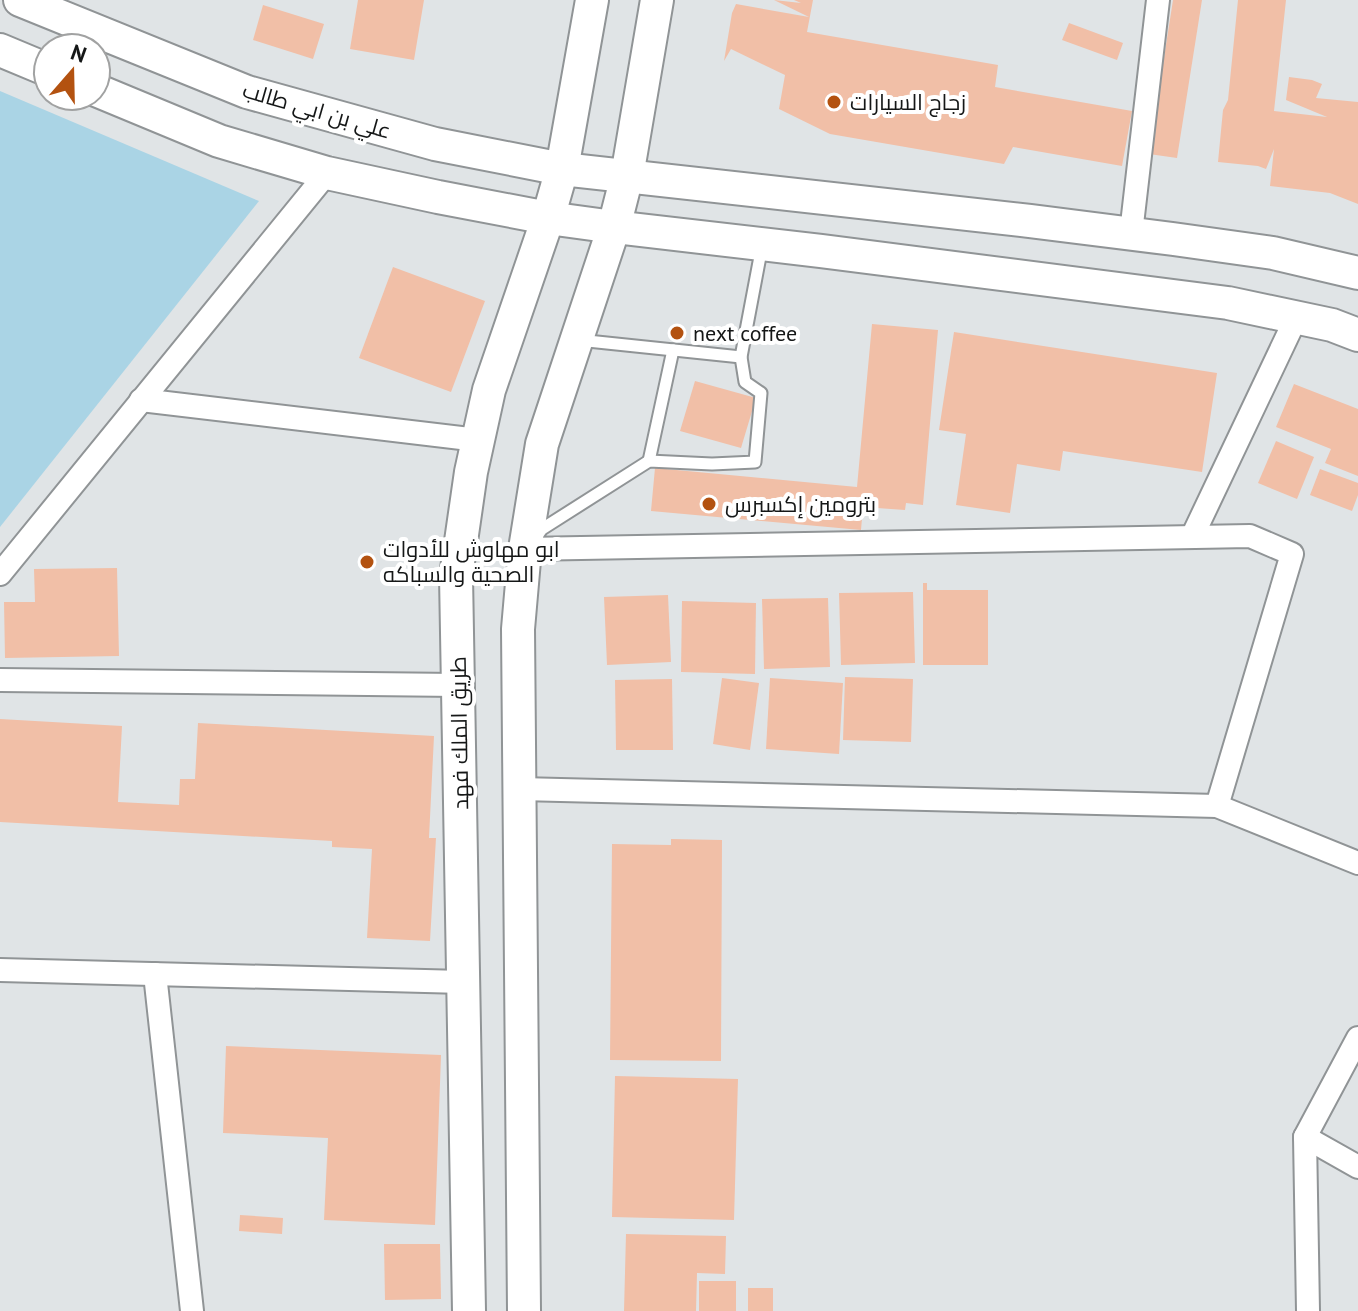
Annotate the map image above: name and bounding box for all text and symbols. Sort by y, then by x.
north arrow [32,32,112,112]
text: N [67,38,90,69]
street label: علي بن ابي طالب [239,75,394,147]
place label: زجاج السيارات [850,88,966,117]
marker: زجاج السيارات [825,93,843,111]
place label: next coffee [693,319,797,347]
marker: next coffee [668,324,686,342]
place label: بترومين إكسبرس [725,490,876,519]
marker: بترومين إكسبرس [700,495,718,513]
place label: ابو مهاوش للأدوات الصحية والسباكه [383,535,560,588]
marker: ابو مهاوش للأدوات الصحية والسباكه [358,553,376,571]
street label: طريق الملك فهد [444,656,474,810]

